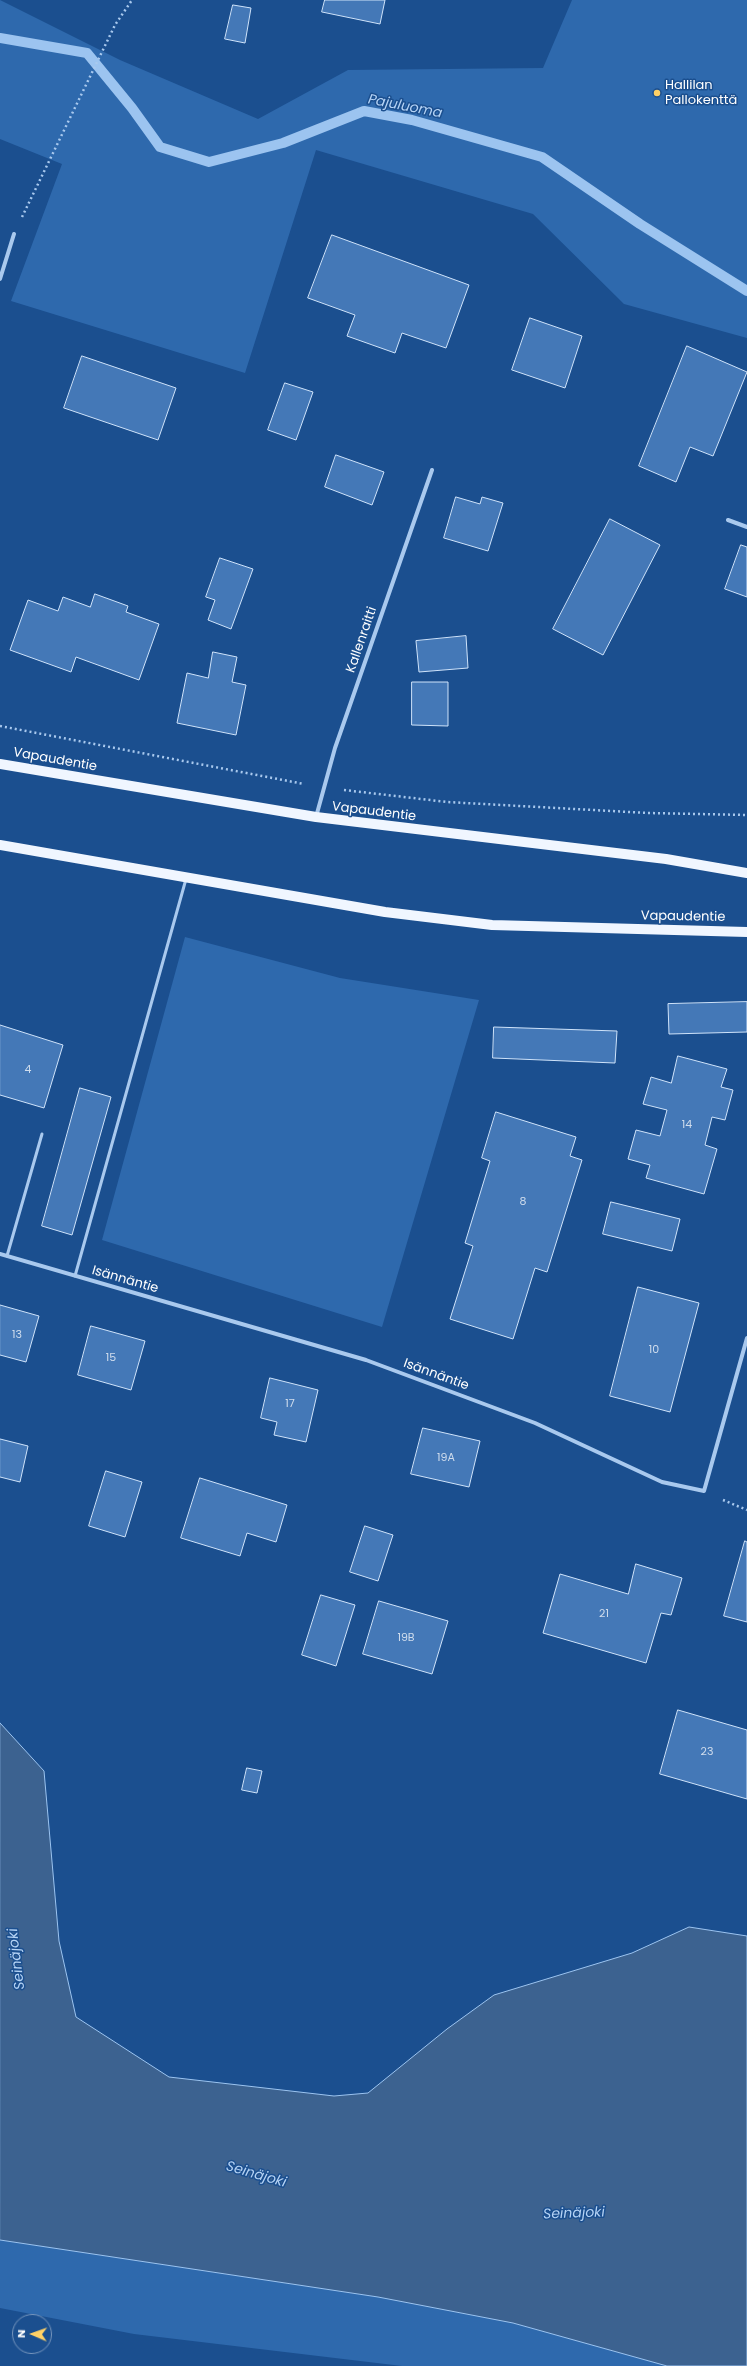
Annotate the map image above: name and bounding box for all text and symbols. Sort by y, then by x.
place label: Hallilan Pallokenttä [665,78,737,109]
marker: Hallilan Pallokenttä [652,88,662,98]
water label: Pajuluoma [366,92,444,122]
street label: Kallenraitti [343,605,381,675]
street label: Vapaudentie [12,745,98,775]
street label: Vapaudentie [331,799,417,825]
street label: Vapaudentie [641,908,725,926]
house number: 4 [25,1063,31,1077]
house number: 14 [682,1118,692,1132]
house number: 8 [520,1195,526,1209]
street label: Isännäntie [90,1263,160,1297]
house number: 13 [12,1328,22,1342]
house number: 10 [649,1343,659,1357]
house number: 15 [106,1351,116,1365]
street label: Isännäntie [401,1356,471,1394]
house number: 17 [285,1397,295,1411]
house number: 19A [437,1451,455,1465]
house number: 21 [599,1607,609,1621]
house number: 19B [397,1631,415,1645]
house number: 23 [701,1745,713,1759]
water label: Seinäjoki [5,1927,29,1991]
water label: Seinäjoki [224,2158,288,2192]
water label: Seinäjoki [543,2205,605,2223]
north arrow [12,2314,52,2354]
text: N [13,2329,29,2338]

